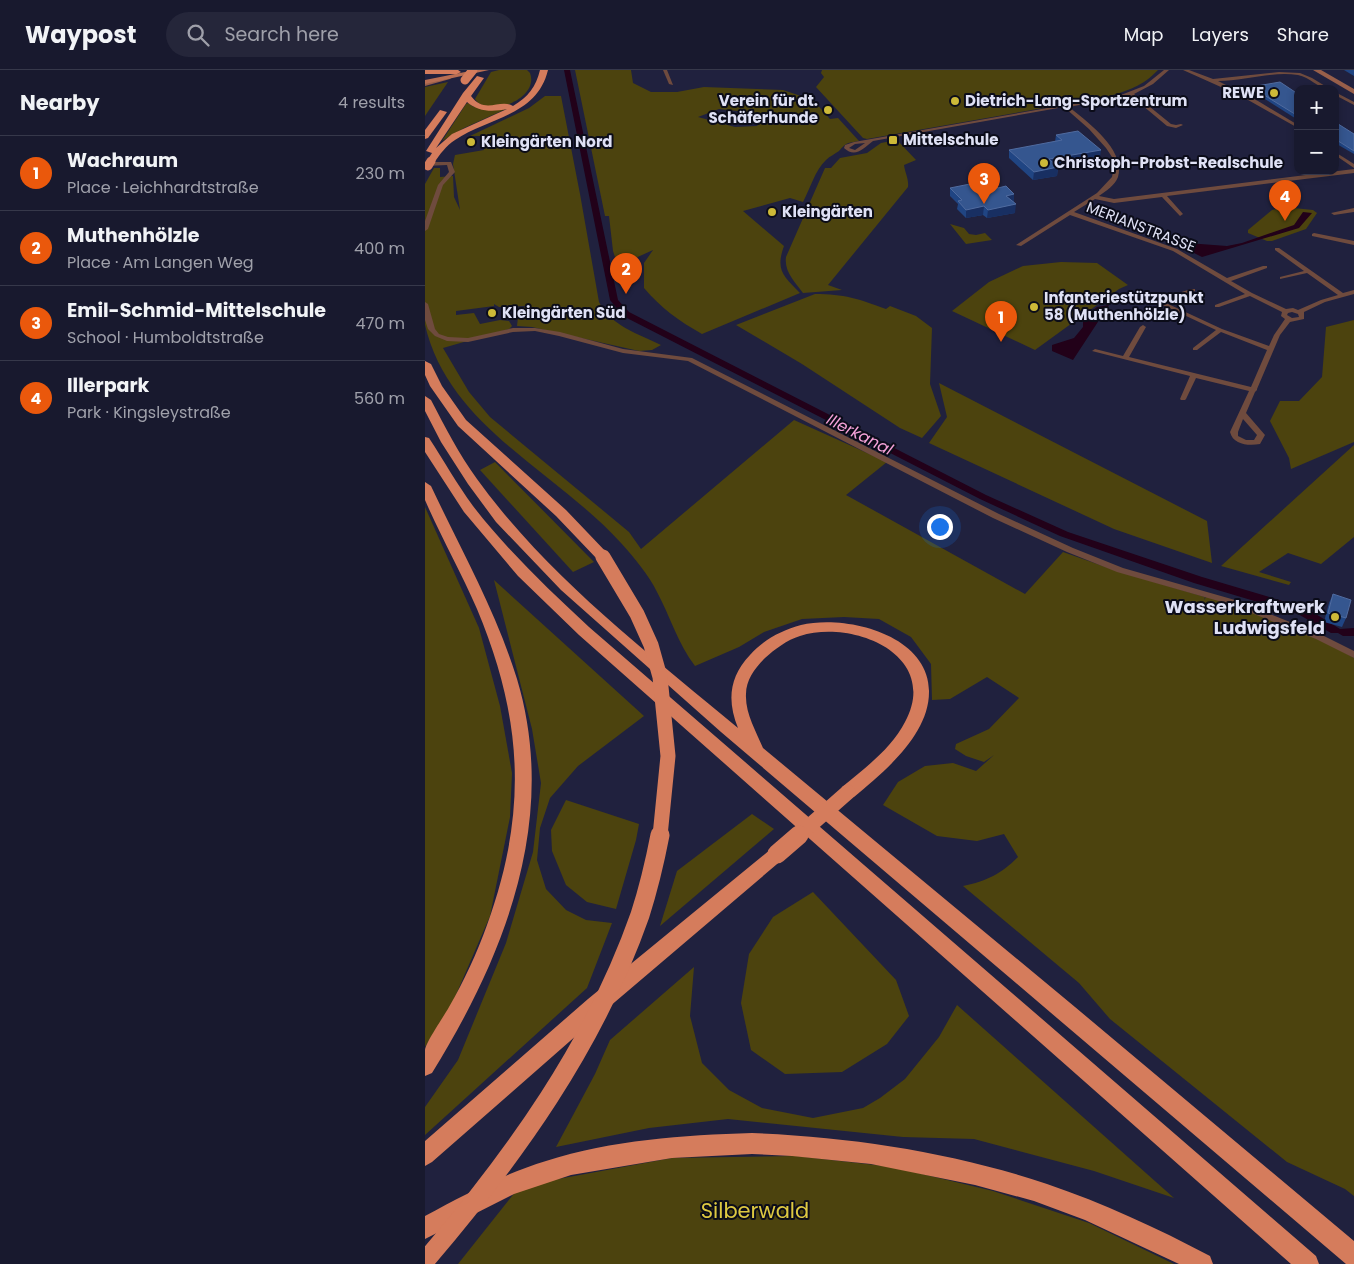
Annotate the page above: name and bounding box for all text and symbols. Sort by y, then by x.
search box [166,12,516,57]
text: Waypost [25,18,136,51]
icon: search [184,21,212,49]
text: Search here [224,21,339,48]
text: Map [1124,22,1164,47]
text: Layers [1192,22,1249,47]
text: Share [1277,22,1329,47]
place label: REWE [1222,82,1264,103]
map controls [1294,85,1339,175]
button: + [1294,85,1339,130]
marker: REWE [1268,87,1280,99]
text: Nearby [20,88,100,117]
place label: Verein für dt. Schäferhunde [709,90,818,128]
place label: Dietrich-Lang-Sportzentrum [965,90,1188,111]
text: 4 results [338,91,405,114]
marker: Dietrich-Lang-Sportzentrum [949,95,961,107]
marker: Verein für dt. Schäferhunde [822,104,834,116]
place label: Mittelschule [903,129,998,150]
button: − [1294,130,1339,175]
place label: Kleingärten Nord [481,131,613,152]
marker: Mittelschule [887,134,899,146]
marker: Kleingärten Nord [465,136,477,148]
text: Wachraum [67,147,178,174]
place label: Christoph-Probst-Realschule [1054,152,1283,173]
marker: Christoph-Probst-Realschule [1038,157,1050,169]
text: 1 [33,162,39,185]
text: 230 m [356,162,405,185]
pin: 3 [968,163,1000,204]
text: Place · Leichhardtstraße [67,176,259,199]
pin: 4 [1269,180,1301,221]
street label: MERIANSTRASSE [1083,196,1199,257]
place label: Kleingärten [782,201,873,222]
marker: Kleingärten [766,206,778,218]
text: Muthenhölzle [67,222,200,249]
text: 2 [31,237,41,260]
text: 400 m [354,237,405,260]
text: Place · Am Langen Weg [67,251,254,274]
pin: 2 [610,253,642,294]
place label: Infanteriestützpunkt 58 (Muthenhölzle) [1044,287,1204,325]
text: Emil-Schmid-Mittelschule [67,297,326,324]
pin: 1 [985,301,1017,342]
marker: Infanteriestützpunkt 58 (Muthenhölzle) [1028,301,1040,313]
place label: Kleingärten Süd [502,302,626,323]
marker: Kleingärten Süd [486,307,498,319]
text: 3 [31,312,41,335]
text: 470 m [355,312,405,335]
text: School · Humboldtstraße [67,326,264,349]
text: Illerpark [67,372,149,399]
text: 4 [31,387,41,410]
text: 560 m [354,387,405,410]
text: Park · Kingsleystraße [67,401,231,424]
water label: Illerkanal [823,408,897,461]
your location [927,514,953,540]
place label: Wasserkraftwerk Ludwigsfeld [1165,594,1326,640]
marker: Wasserkraftwerk Ludwigsfeld [1329,611,1341,623]
park label: Silberwald [701,1196,809,1225]

